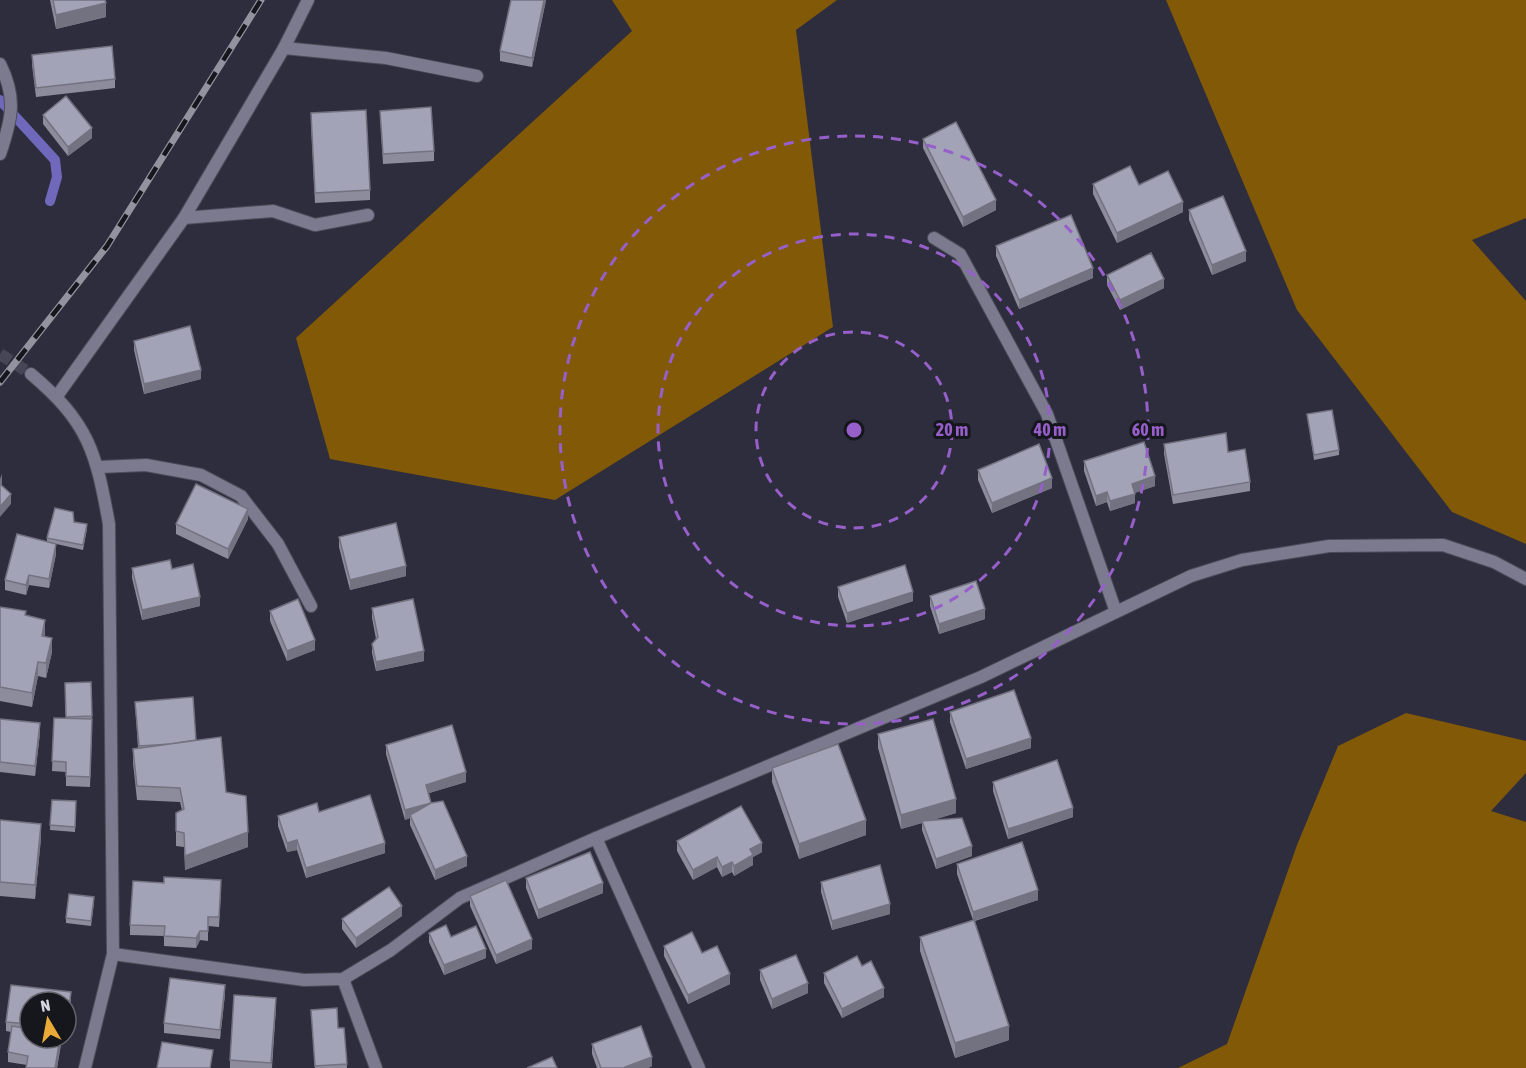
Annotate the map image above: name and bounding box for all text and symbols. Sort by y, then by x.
text: 20 m [936,419,968,440]
text: 40 m [1033,419,1066,440]
text: 60 m [1132,419,1164,440]
centre of rings [844,420,864,440]
north arrow [18,990,78,1050]
text: N [39,996,52,1015]

